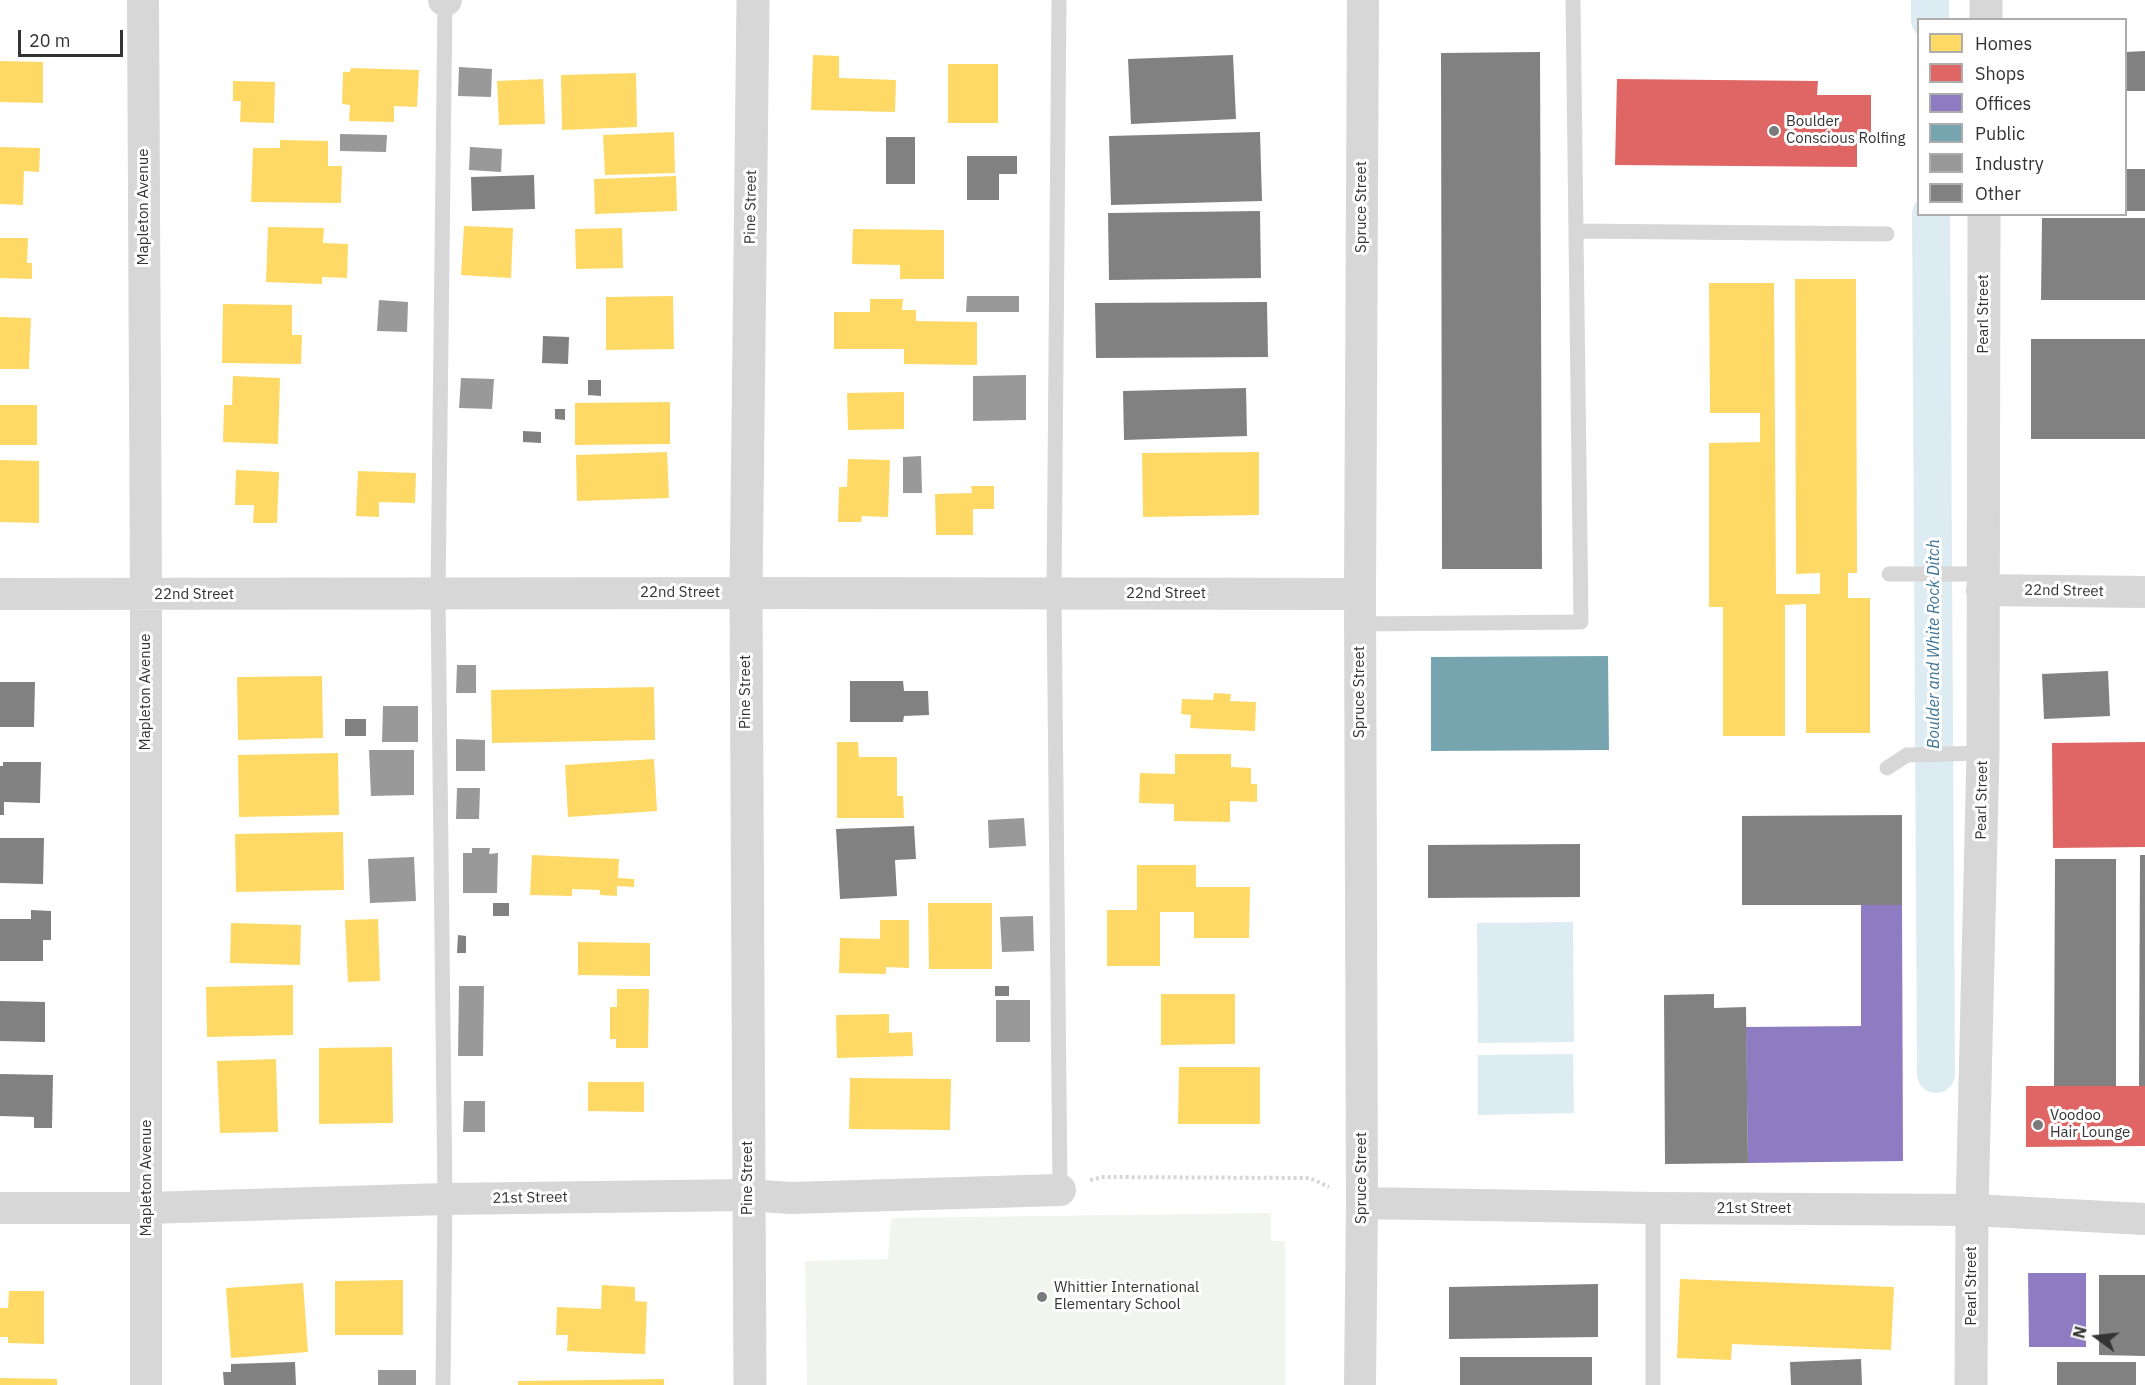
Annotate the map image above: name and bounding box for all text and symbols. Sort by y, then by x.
scale bar [21,18,126,56]
legend [1917,18,2127,216]
text: 20 m [29,29,71,52]
text: Homes [1975,32,2032,55]
text: Shops [1975,62,2025,85]
text: Offices [1975,92,2031,115]
place label: Boulder Conscious Rolfing [1786,113,1905,148]
text: Public [1975,122,2025,145]
marker: Boulder Conscious Rolfing [1767,124,1781,138]
street label: Mapleton Avenue [135,149,153,265]
text: Industry [1975,152,2044,175]
street label: Spruce Street [1353,161,1371,253]
street label: Pine Street [741,170,761,244]
text: Other [1975,182,2021,205]
street label: Pearl Street [1975,274,1993,354]
water label: Boulder and White Rock Ditch [1924,539,1944,749]
street label: 22nd Street [2024,581,2104,601]
street label: 22nd Street [640,584,720,602]
street label: 22nd Street [1126,585,1206,603]
street label: 22nd Street [154,586,234,604]
street label: Mapleton Avenue [137,634,155,750]
street label: Spruce Street [1351,646,1369,738]
street label: Pine Street [737,655,755,729]
street label: Pearl Street [1972,760,1992,840]
place label: Voodoo Hair Lounge [2050,1107,2130,1142]
marker: Voodoo Hair Lounge [2031,1118,2045,1132]
street label: Mapleton Avenue [138,1120,156,1236]
street label: Spruce Street [1353,1132,1371,1224]
street label: Pine Street [739,1141,757,1215]
street label: 21st Street [492,1188,568,1208]
street label: 21st Street [1716,1200,1792,1218]
street label: Pearl Street [1963,1246,1981,1326]
place label: Whittier International Elementary School [1054,1279,1199,1314]
marker: Whittier International Elementary School [1035,1290,1049,1304]
north arrow [2067,1307,2127,1367]
text: N [2068,1324,2091,1341]

